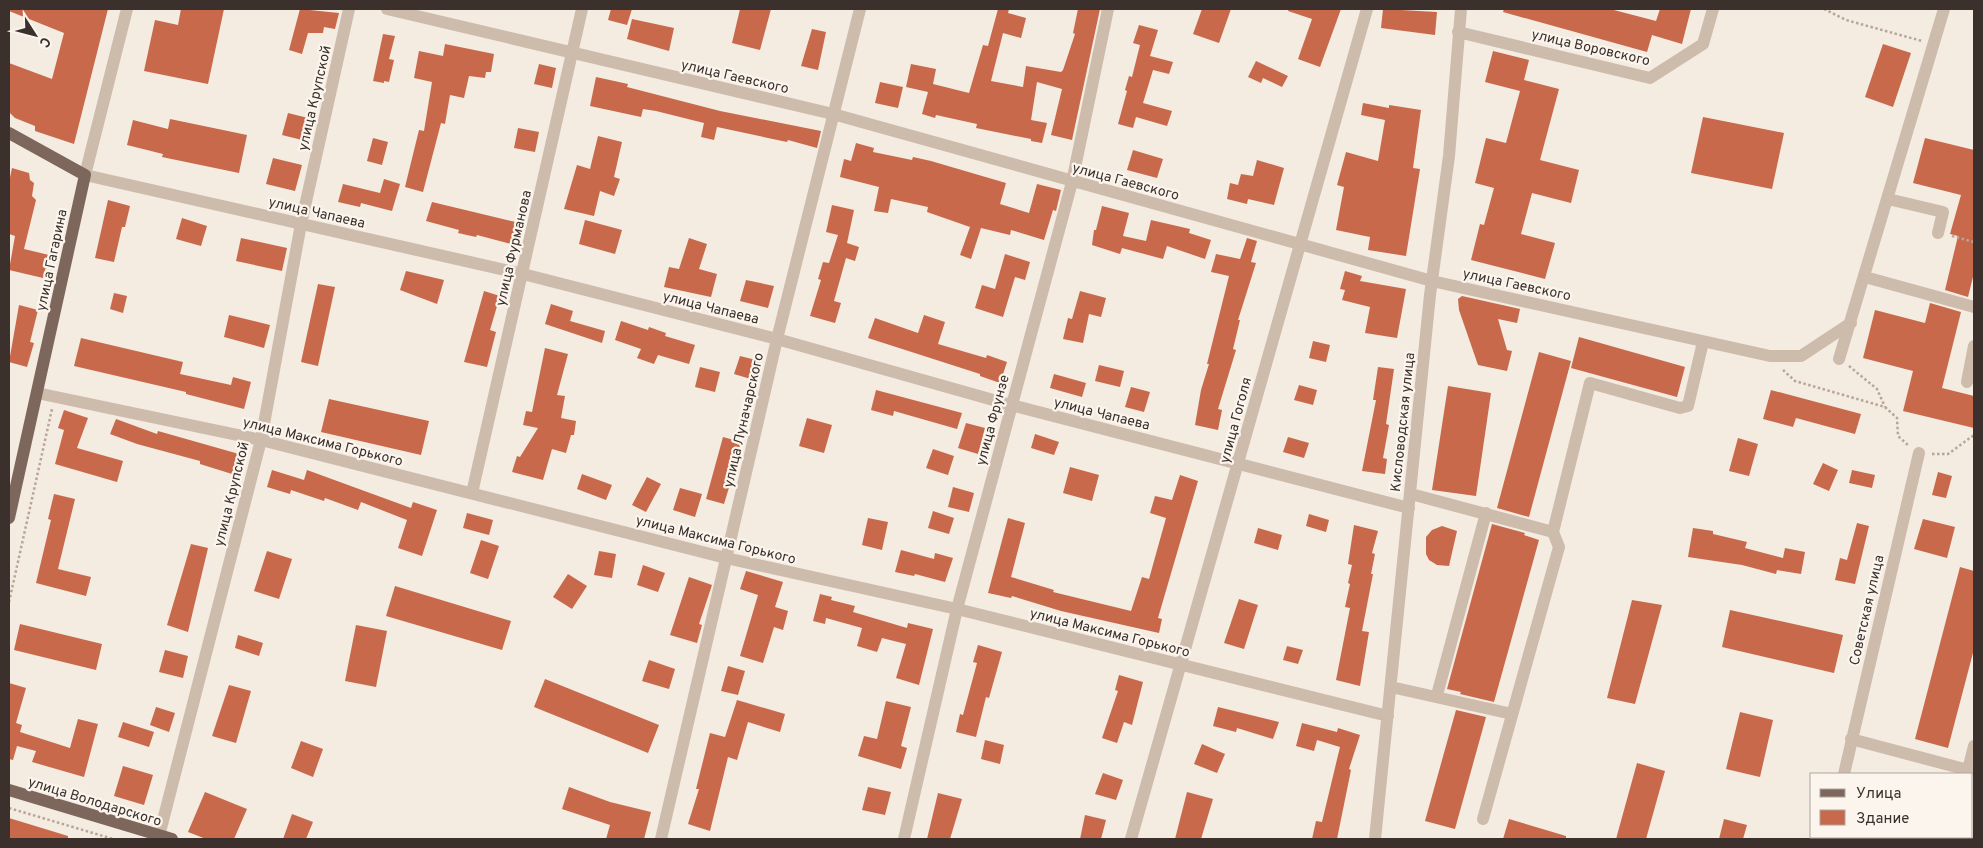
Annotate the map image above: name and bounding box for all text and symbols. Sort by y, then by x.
north arrow [10,10,60,60]
street label: улица Воровского [1530,27,1652,70]
text: С [35,33,54,50]
street label: улица Крупской [295,44,336,153]
street label: улица Гаевского [679,57,790,98]
street label: улица Гаевского [1070,160,1181,205]
street label: улица Фурманова [493,189,536,308]
street label: улица Чапаева [267,194,367,233]
street label: улица Гагарина [33,208,72,313]
street label: улица Гаевского [1461,266,1573,305]
street label: улица Чапаева [661,288,761,329]
street label: улица Луначарского [721,351,768,489]
street label: Кисловодская улица [1388,352,1419,493]
street label: улица Фрунзе [973,373,1014,468]
street label: улица Гоголя [1217,375,1256,465]
street label: улица Чапаева [1052,394,1152,435]
street label: улица Максима Горького [241,414,405,471]
street label: улица Крупской [211,440,254,549]
street label: улица Максима Горького [634,512,798,569]
street label: Советская улица [1846,553,1888,667]
street label: улица Максима Горького [1028,605,1192,662]
legend [1810,773,1973,838]
street label: улица Володарского [26,774,164,831]
text: Улица [1856,785,1901,804]
text: Здание [1856,810,1909,829]

